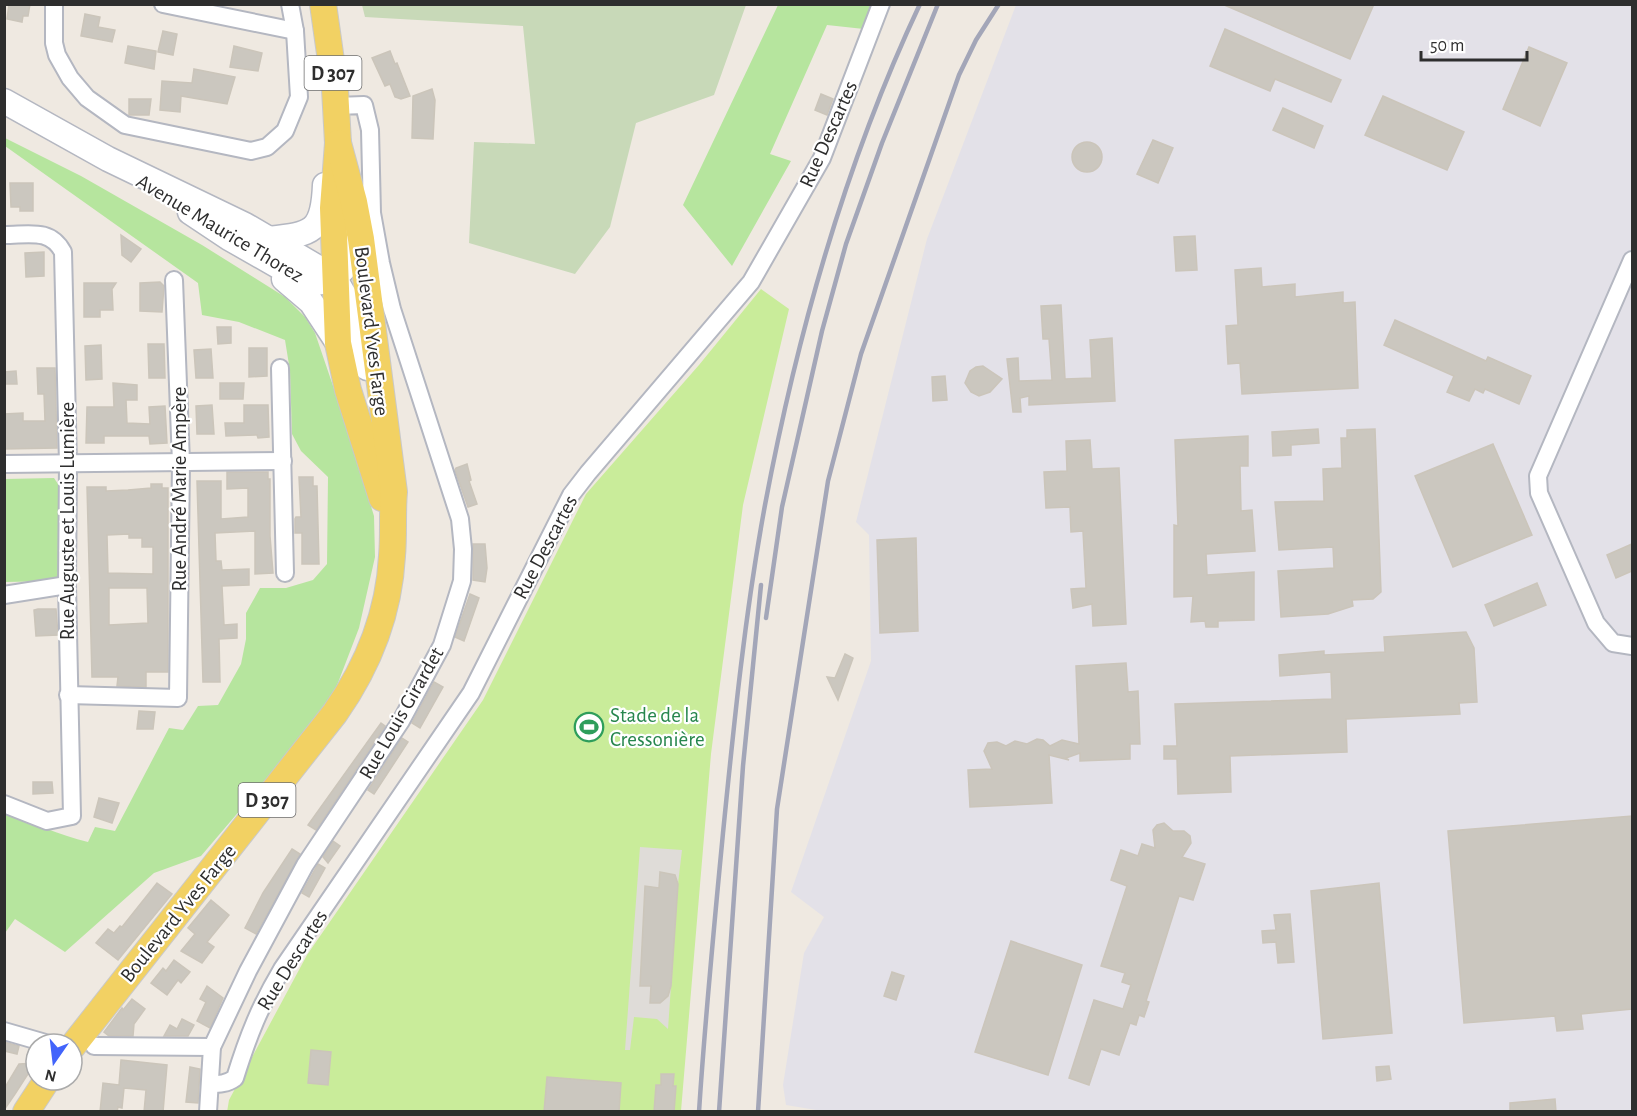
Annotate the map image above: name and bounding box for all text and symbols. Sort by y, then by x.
scale bar [1421,24,1528,62]
text: 50 m [1430,37,1464,55]
road number: D 307 [304,56,362,90]
street label: Rue Descartes [796,78,861,191]
street label: Avenue Maurice Thorez [133,170,307,286]
street label: Boulevard Yves Farge [351,245,392,417]
street label: Rue André Marie Ampère [169,386,190,592]
street label: Rue Auguste et Louis Lumière [57,402,78,640]
street label: Rue Descartes [509,492,581,603]
street label: Rue Louis Girardet [355,643,448,783]
place label: Stade de la Cressonière [610,705,705,750]
sports icon: Stade de la Cressonière [573,711,605,743]
road number: D 307 [238,783,296,817]
street label: Boulevard Yves Farge [117,840,240,986]
street label: Rue Descartes [253,906,332,1014]
north arrow [24,1032,84,1092]
text: N [43,1066,58,1085]

